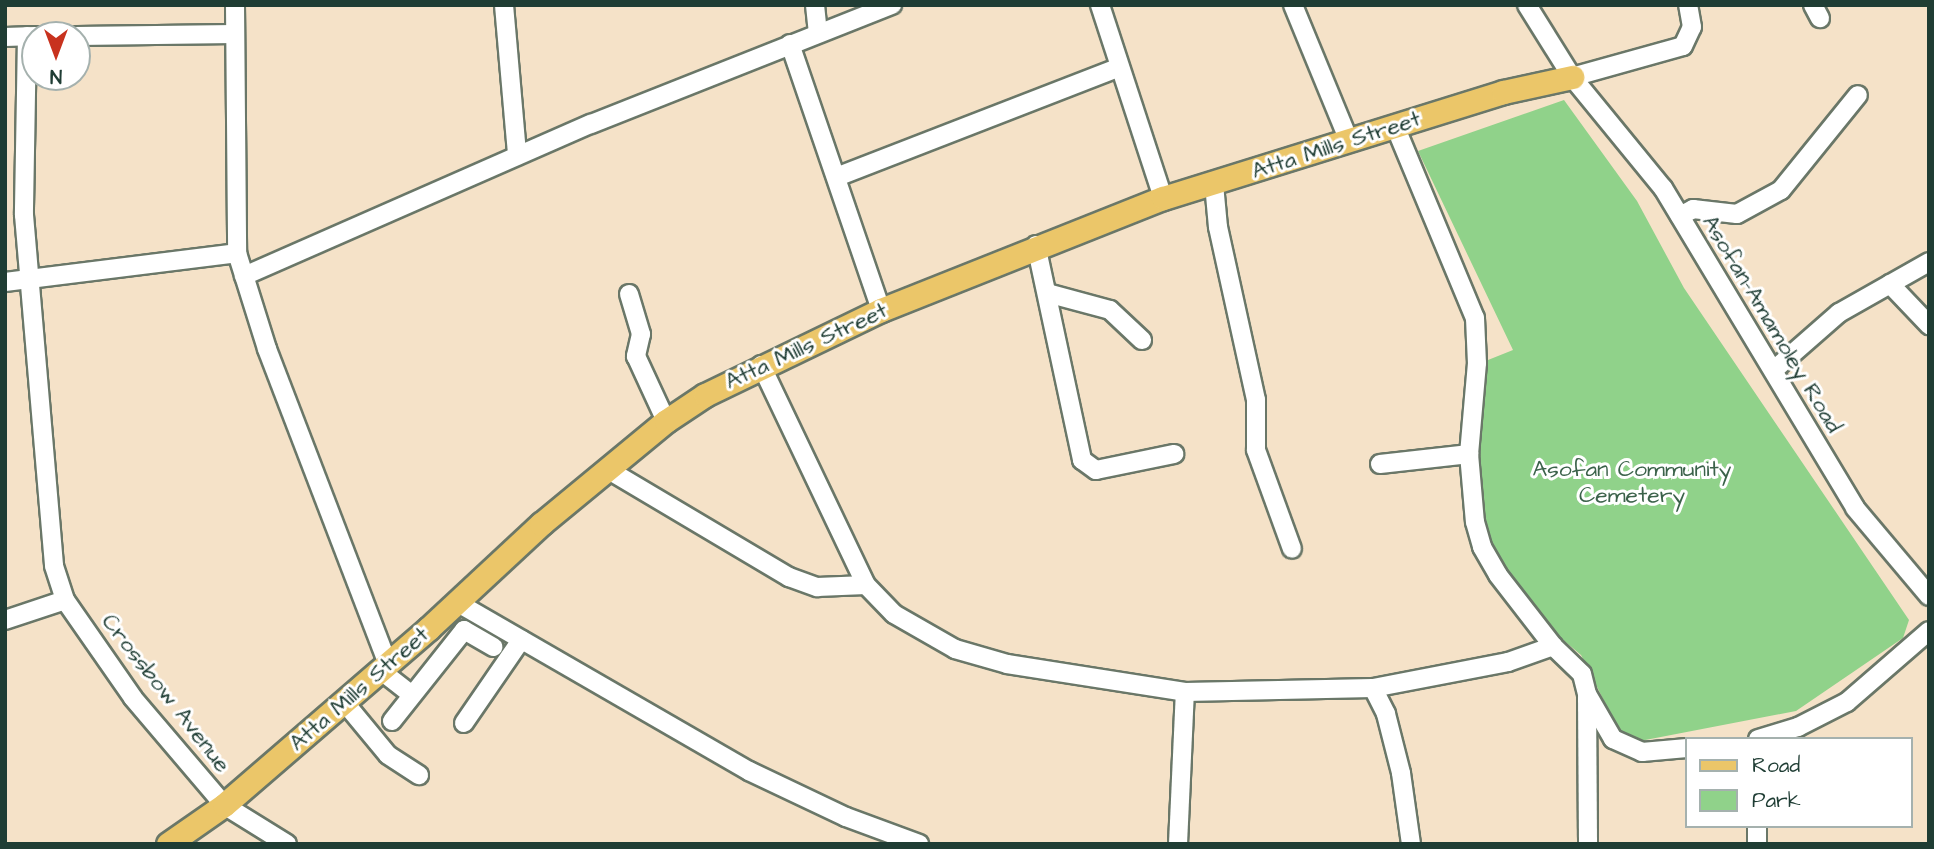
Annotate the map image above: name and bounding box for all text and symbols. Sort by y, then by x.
north arrow [21,21,91,91]
text: N [50,62,62,89]
street label: Atta Mills Street [1248,105,1424,185]
street label: Asofan-Amamoley Road [1696,210,1848,438]
street label: Atta Mills Street [721,296,891,396]
park label: Asofan Community Cemetery [1533,455,1731,509]
street label: Crossbow Avenue [96,608,236,778]
street label: Atta Mills Street [284,621,434,757]
legend [1686,737,1913,828]
text: Road [1752,751,1800,780]
text: Park [1752,786,1801,815]

